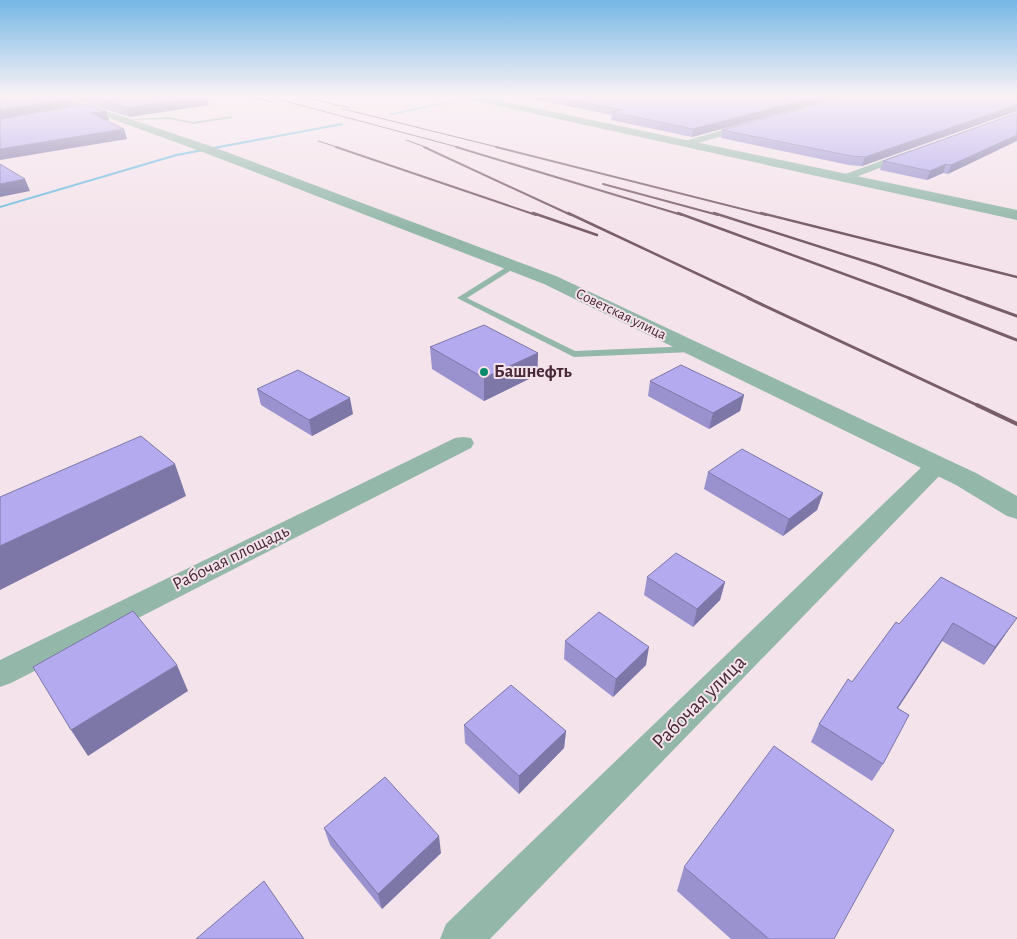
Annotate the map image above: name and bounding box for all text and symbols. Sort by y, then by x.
street label: Советская улица [573,286,669,342]
place label: Башнефть [494,363,573,381]
marker: Башнефть [478,366,490,378]
street label: Рабочая площадь [170,521,292,594]
street label: Рабочая улица [648,651,750,753]

